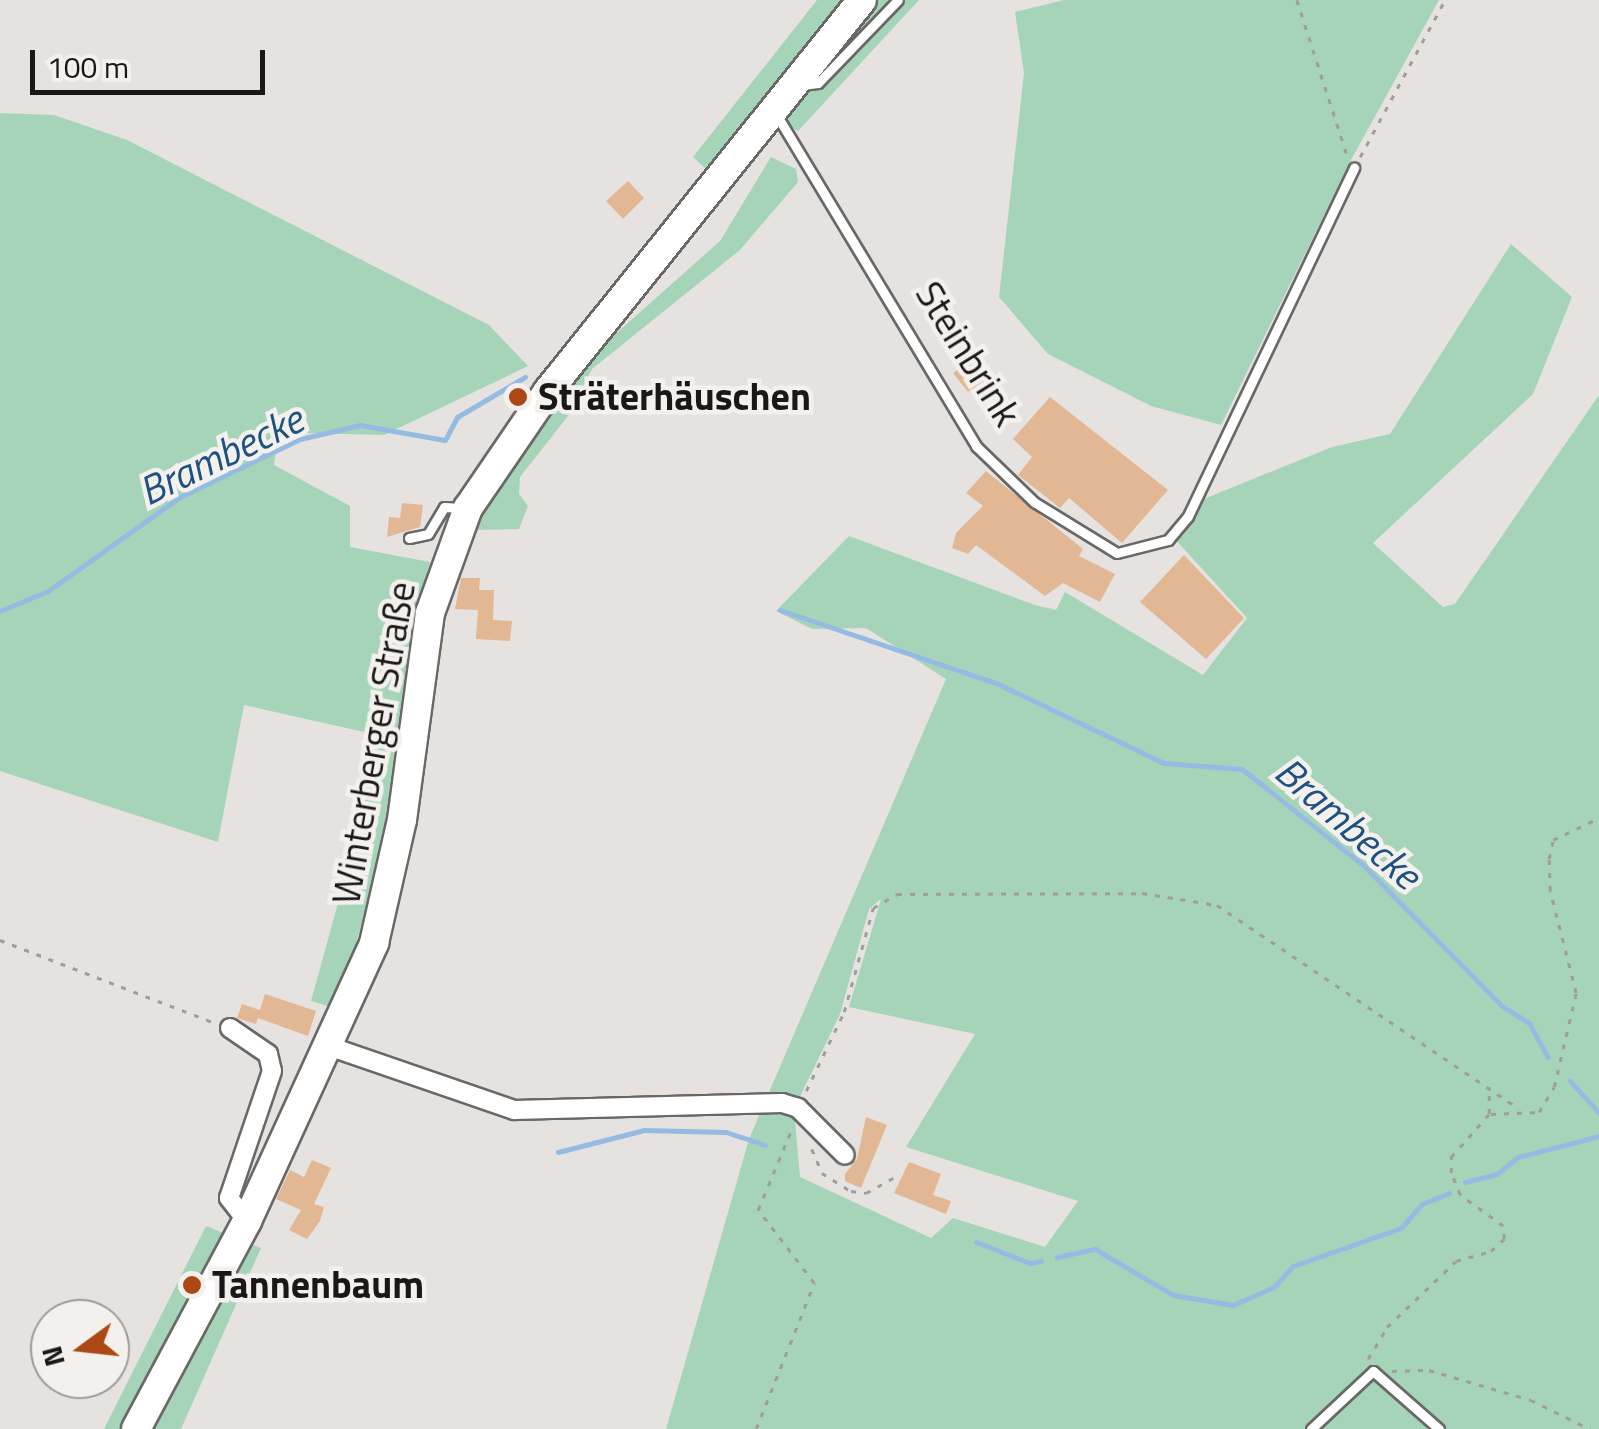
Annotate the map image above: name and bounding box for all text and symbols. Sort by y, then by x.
scale bar [35,30,270,92]
text: 100 m [47,44,129,90]
street label: Steinbrink [906,273,1030,435]
place label: Sträterhäuschen [538,374,811,420]
marker: Sträterhäuschen [507,386,529,408]
water label: Brambecke [131,395,311,515]
street label: Winterberger Straße [323,578,425,908]
water label: Brambecke [1266,747,1430,899]
place label: Tannenbaum [212,1262,424,1308]
marker: Tannenbaum [181,1274,203,1296]
north arrow [30,1299,130,1399]
text: N [29,1341,76,1371]

